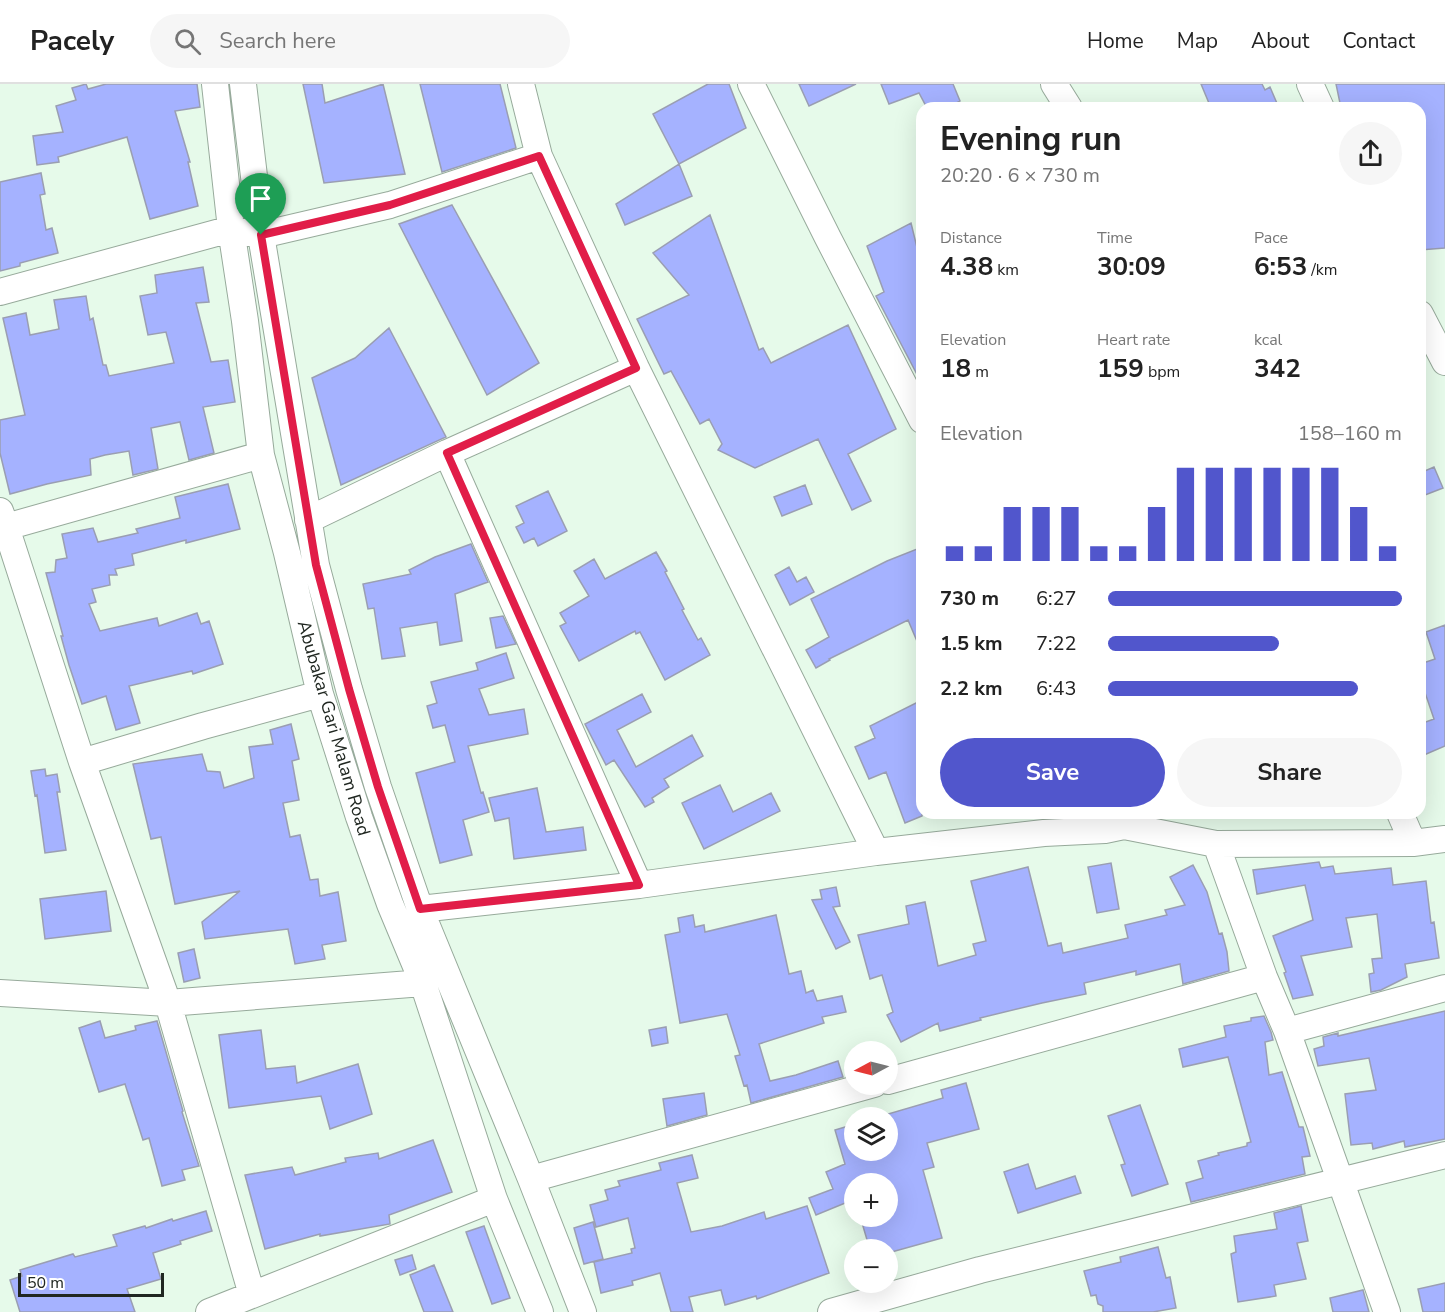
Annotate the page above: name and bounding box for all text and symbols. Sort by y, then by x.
search box [150,14,570,68]
text: Pacely [30,22,114,60]
icon: search [171,25,204,58]
text: Search here [219,26,336,56]
text: Home [1087,27,1144,55]
text: Map [1177,27,1218,55]
text: About [1251,27,1309,55]
text: Contact [1342,27,1415,55]
text: Evening run [940,117,1122,162]
button: share [1339,122,1402,185]
text: 20:20 · 6 × 730 m [940,162,1100,189]
pin [235,173,286,235]
icon: arrive [244,182,277,215]
text: Distance [940,227,1002,249]
text: Time [1097,227,1133,249]
text: Pace [1254,227,1288,249]
text: 4.38 [940,249,993,284]
text: 30:09 [1097,249,1166,284]
text: 6:53 [1254,249,1307,284]
text: km [993,259,1019,281]
text: /km [1307,259,1338,281]
text: Elevation [940,329,1006,351]
text: Heart rate [1097,329,1170,351]
text: kcal [1254,329,1282,351]
text: 18 [940,351,971,386]
text: 159 [1097,351,1144,386]
text: 342 [1254,351,1301,386]
text: m [971,361,989,383]
text: bpm [1144,361,1180,383]
text: Elevation [940,420,1023,447]
text: 158–160 m [1298,420,1402,447]
text: 730 m [940,585,999,612]
text: 6:27 [1036,585,1077,612]
street label: Abubakar Gari Malam Road [292,618,376,838]
text: 1.5 km [940,630,1003,657]
text: 7:22 [1036,630,1077,657]
text: 2.2 km [940,675,1003,702]
text: 6:43 [1036,675,1077,702]
button: Save [940,738,1165,807]
button: Share [1177,738,1402,807]
north arrow [844,1041,898,1095]
map controls [844,1041,898,1293]
button: layers [844,1107,898,1161]
button: + [844,1173,898,1227]
button: − [844,1239,898,1293]
scale bar [18,1270,164,1298]
text: 50 m [27,1272,64,1294]

